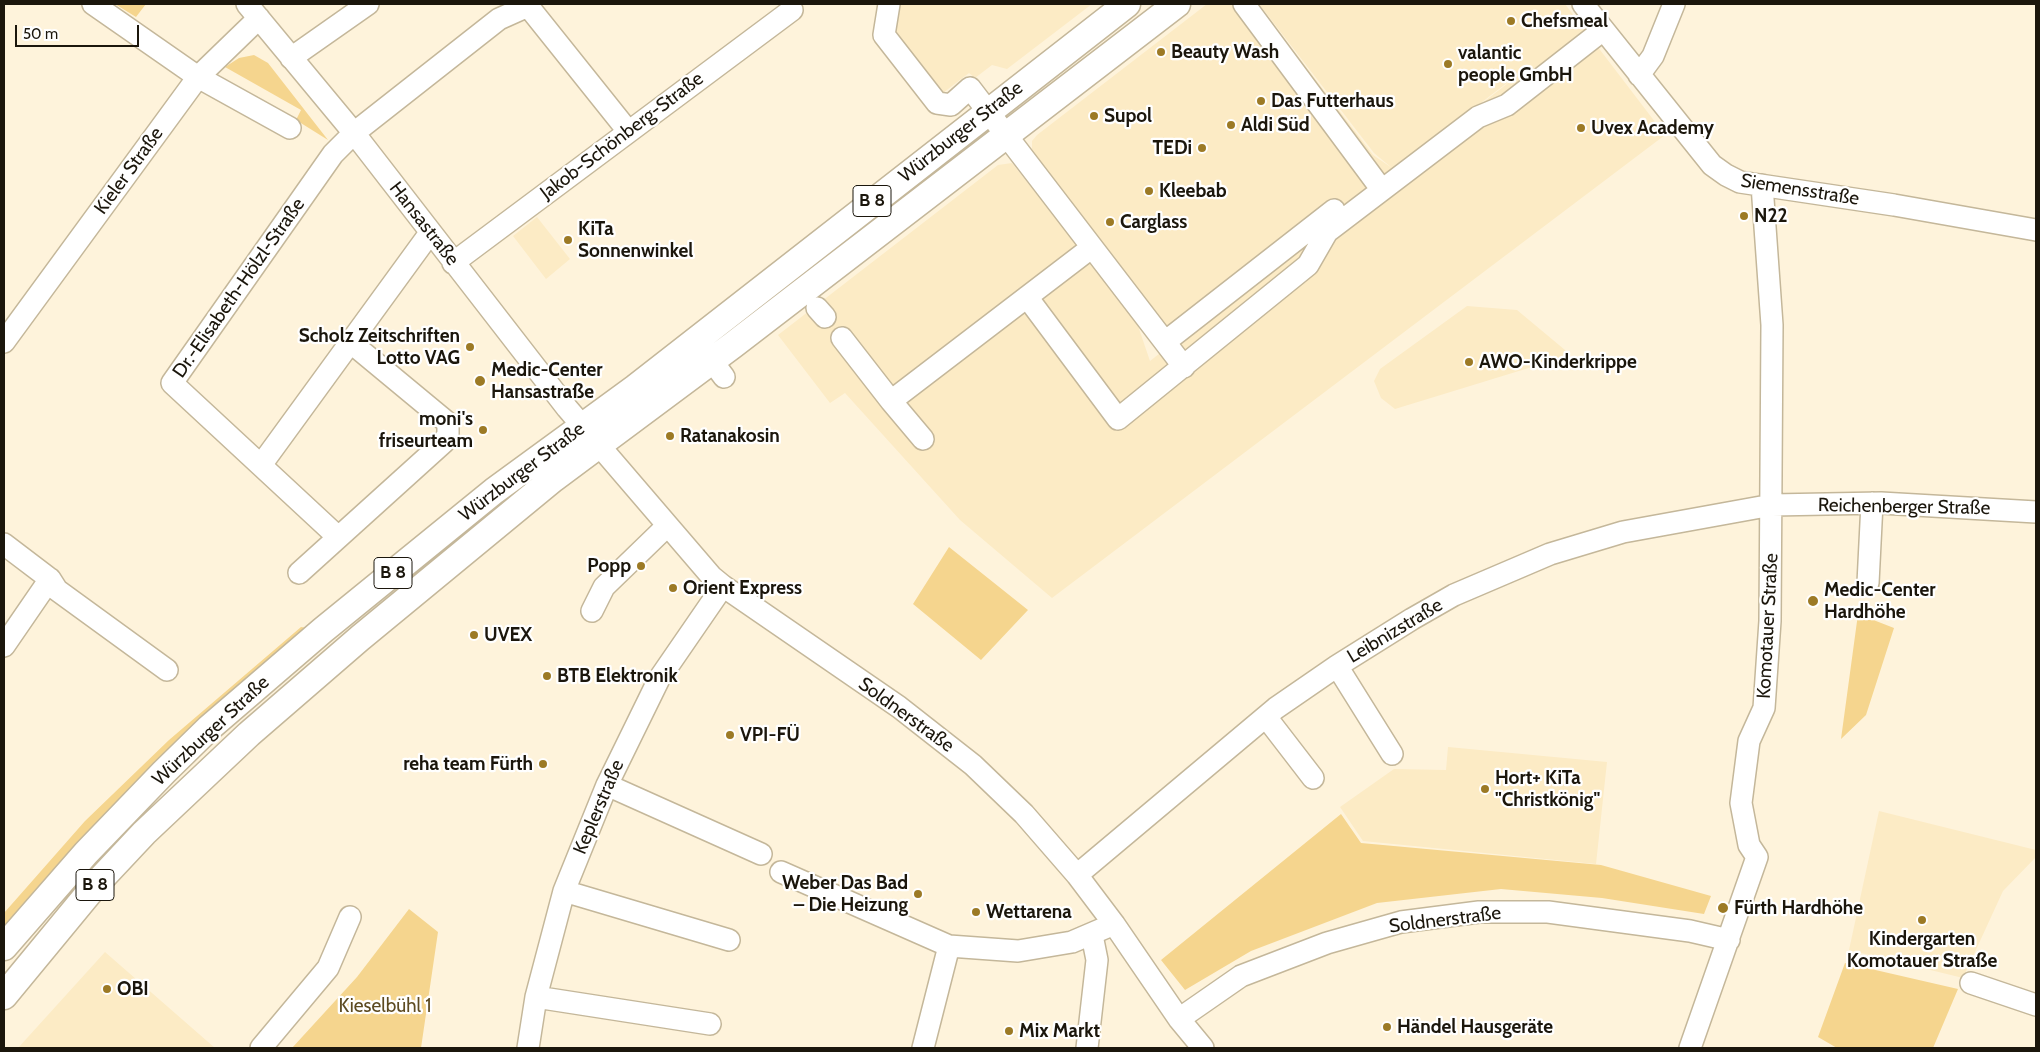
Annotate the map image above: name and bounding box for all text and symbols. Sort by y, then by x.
place label: Chefsmeal [1521,10,1608,32]
scale bar [18,15,141,47]
marker: Chefsmeal [1505,15,1517,27]
text: 50 m [23,25,58,43]
place label: Beauty Wash [1171,41,1279,63]
place label: valantic people GmbH [1458,42,1573,86]
marker: Beauty Wash [1155,46,1167,58]
marker: valantic people GmbH [1442,58,1454,70]
street label: Jakob-Schönberg-Straße [536,67,708,205]
street label: Würzburger Straße [894,77,1028,187]
place label: Das Futterhaus [1271,90,1394,112]
marker: Das Futterhaus [1255,95,1267,107]
place label: Supol [1104,105,1152,127]
marker: Supol [1088,110,1100,122]
place label: Aldi Süd [1241,114,1310,136]
place label: Uvex Academy [1591,117,1714,139]
marker: Aldi Süd [1225,119,1237,131]
marker: Uvex Academy [1575,122,1587,134]
street label: Kieler Straße [90,123,168,219]
place label: TEDi [1153,137,1192,159]
marker: TEDi [1196,142,1208,154]
street label: Siemensstraße [1739,169,1861,211]
street label: Hansastraße [384,178,464,270]
place label: Kleebab [1159,180,1227,202]
marker: Kleebab [1143,185,1155,197]
road number: B 8 [853,186,891,217]
street label: Dr.-Elisabeth-Hölzl-Straße [168,194,310,382]
place label: N22 [1754,205,1788,227]
marker: N22 [1738,210,1750,222]
place label: Carglass [1120,211,1187,233]
marker: Carglass [1104,216,1116,228]
place label: KiTa Sonnenwinkel [578,218,693,262]
marker: KiTa Sonnenwinkel [562,234,574,246]
place label: Scholz Zeitschriften Lotto VAG [299,325,460,369]
marker: Scholz Zeitschriften Lotto VAG [464,341,476,353]
place label: AWO-Kinderkrippe [1479,351,1637,373]
marker: AWO-Kinderkrippe [1463,356,1475,368]
place label: Medic-Center Hansastraße [491,359,602,403]
marker: Medic-Center Hansastraße [473,374,487,388]
place label: moni's friseurteam [379,408,473,452]
street label: Würzburger Straße [455,417,589,527]
marker: moni's friseurteam [477,424,489,436]
place label: Ratanakosin [680,425,780,447]
marker: Ratanakosin [664,430,676,442]
street label: Reichenberger Straße [1818,494,1990,520]
street label: Komotauer Straße [1753,553,1783,699]
place label: Popp [587,555,631,577]
road number: B 8 [374,558,412,588]
marker: Popp [635,560,647,572]
place label: Orient Express [683,577,802,599]
place label: Medic-Center Hardhöhe [1824,579,1935,623]
marker: Orient Express [667,582,679,594]
street label: Leibnizstraße [1343,594,1447,668]
marker: Medic-Center Hardhöhe [1806,594,1820,608]
place label: UVEX [484,624,532,646]
marker: UVEX [468,629,480,641]
place label: BTB Elektronik [557,665,678,687]
marker: BTB Elektronik [541,670,553,682]
street label: Würzburger Straße [148,671,274,791]
street label: Soldnerstraße [854,673,958,757]
place label: VPI-FÜ [740,724,800,746]
marker: VPI-FÜ [724,729,736,741]
place label: reha team Fürth [403,753,533,775]
street label: Keplerstraße [569,756,629,858]
marker: reha team Fürth [537,758,549,770]
place label: Hort+ KiTa "Christkönig" [1495,767,1600,811]
marker: Hort+ KiTa "Christkönig" [1479,783,1491,795]
road number: B 8 [76,870,114,900]
place label: Weber Das Bad – Die Heizung [782,872,908,916]
marker: Weber Das Bad – Die Heizung [912,888,924,900]
place label: Fürth Hardhöhe [1734,897,1863,919]
place label: Wettarena [986,901,1072,923]
marker: Fürth Hardhöhe [1716,901,1730,915]
street label: Soldnerstraße [1388,902,1502,938]
marker: Wettarena [970,906,982,918]
marker: Kindergarten Komotauer Straße [1916,914,1928,926]
place label: Kindergarten Komotauer Straße [1847,928,1997,972]
place label: OBI [117,978,149,1000]
marker: OBI [101,983,113,995]
park label: Kieselbühl 1 [339,995,431,1017]
place label: Händel Hausgeräte [1397,1016,1553,1038]
place label: Mix Markt [1019,1020,1100,1042]
marker: Händel Hausgeräte [1381,1021,1393,1033]
marker: Mix Markt [1003,1025,1015,1037]

